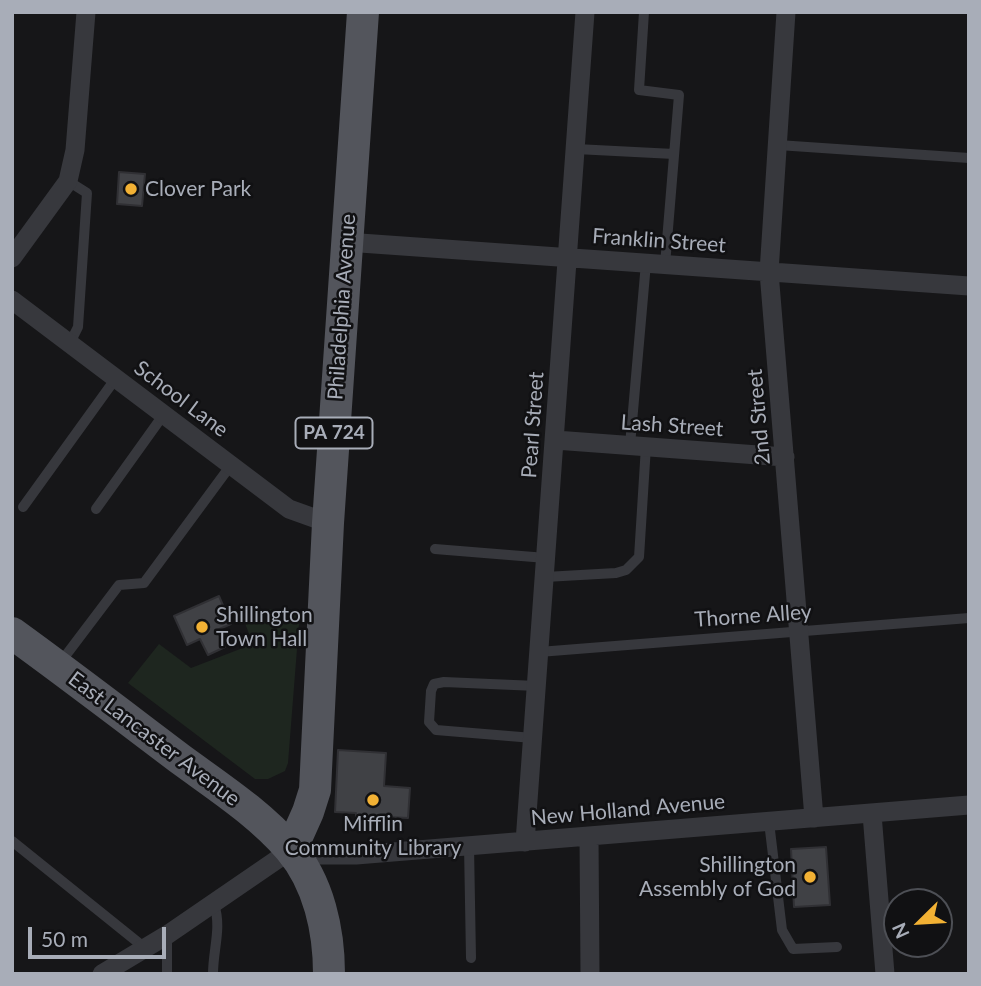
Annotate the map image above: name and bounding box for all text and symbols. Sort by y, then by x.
place label: Clover Park [145,176,251,202]
marker: Clover Park [123,181,139,197]
street label: Philadelphia Avenue [323,213,361,401]
street label: Franklin Street [591,224,727,258]
street label: School Lane [129,355,233,443]
street label: 2nd Street [742,368,776,466]
street label: Pearl Street [517,371,549,479]
street label: Lash Street [620,410,724,442]
road number: PA 724 [296,418,372,448]
street label: Thorne Alley [694,599,812,633]
place label: Shillington Town Hall [216,602,313,652]
marker: Shillington Town Hall [194,619,210,635]
street label: East Lancaster Avenue [63,666,245,812]
street label: New Holland Avenue [530,789,726,831]
marker: Mifflin Community Library [365,792,381,808]
place label: Mifflin Community Library [285,811,461,861]
place label: Shillington Assembly of God [639,852,796,902]
marker: Shillington Assembly of God [802,869,818,885]
north arrow [883,888,953,958]
scale bar [32,912,170,956]
text: N [887,920,914,942]
text: 50 m [41,926,88,951]

